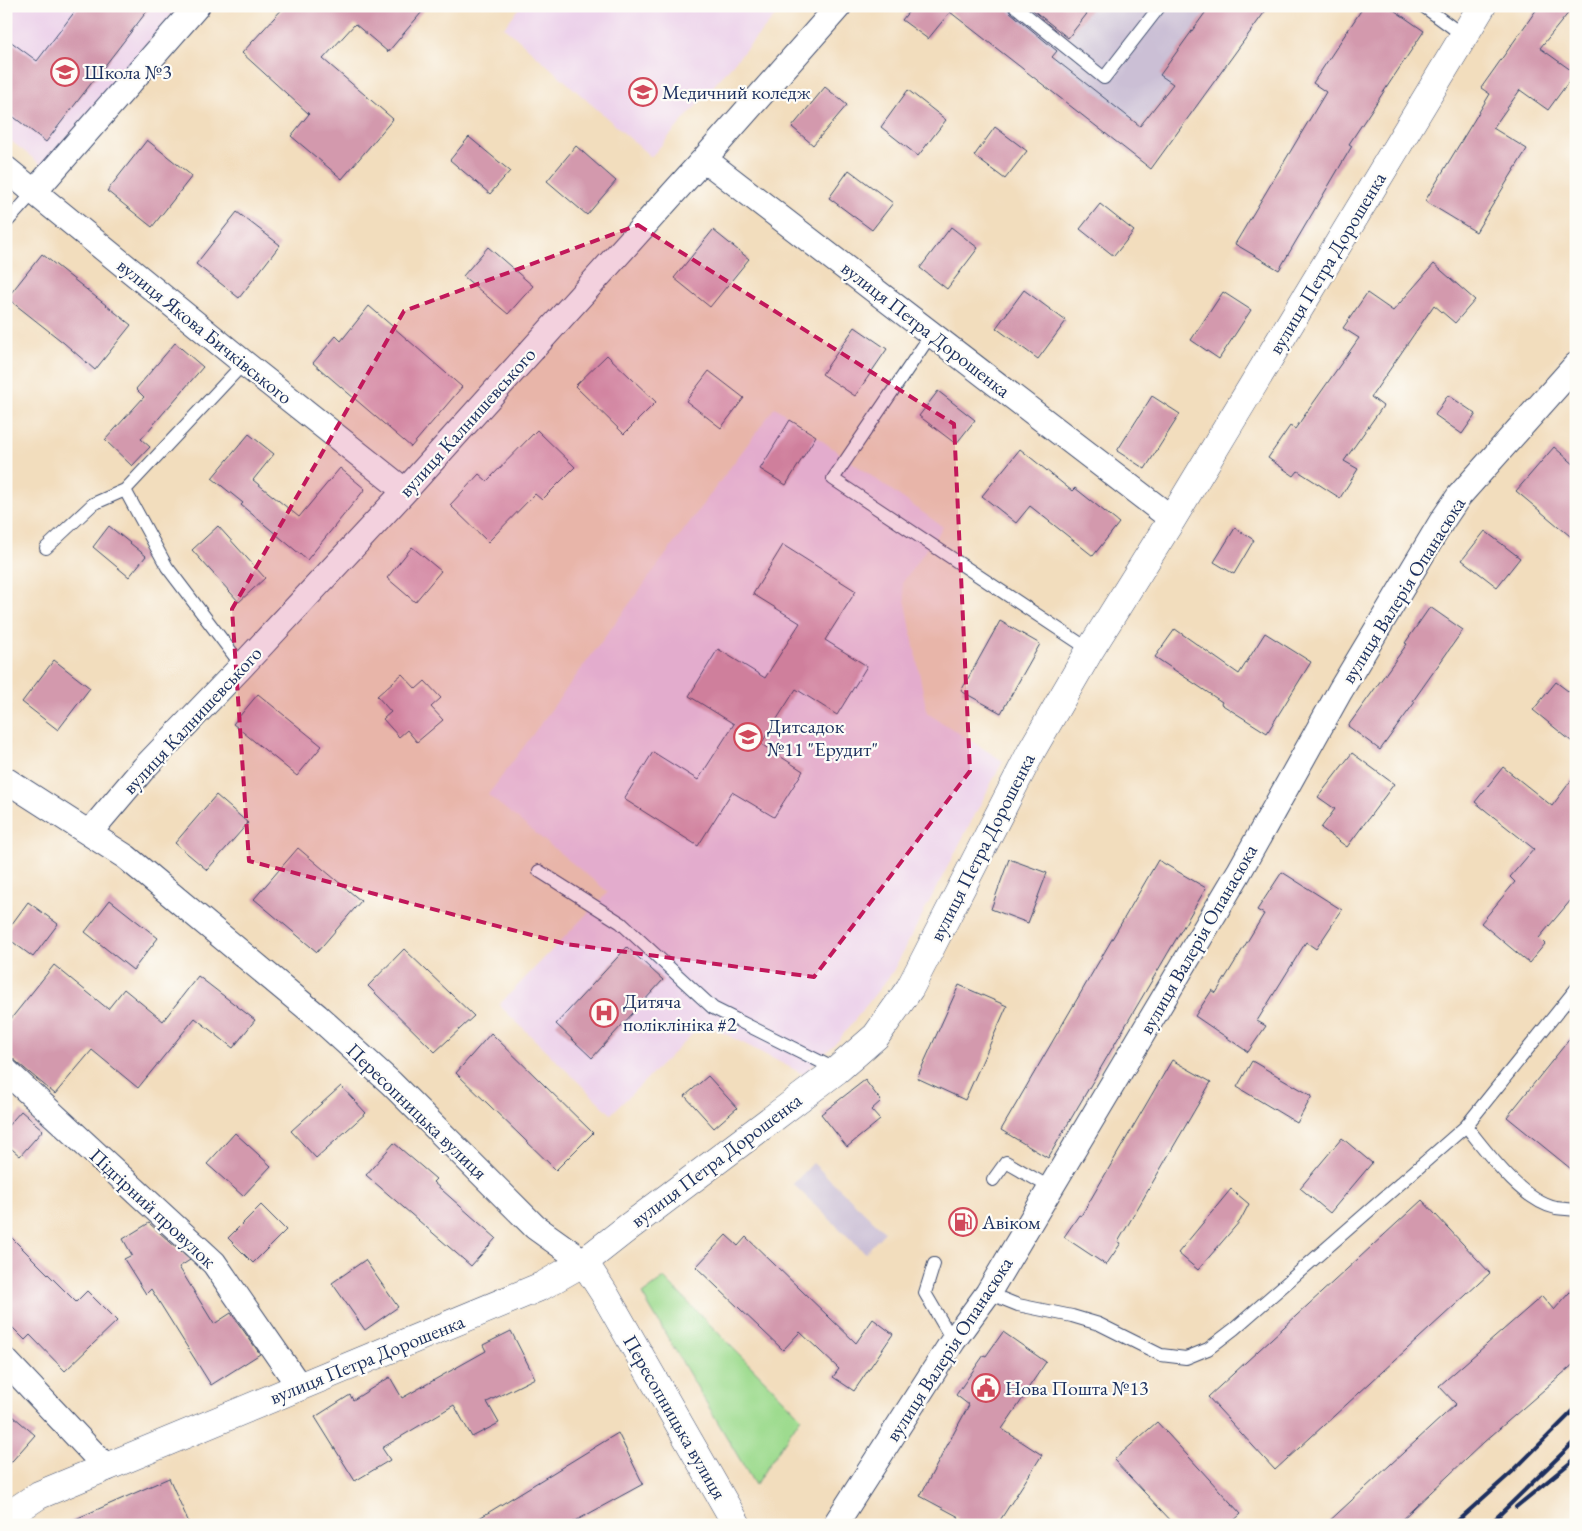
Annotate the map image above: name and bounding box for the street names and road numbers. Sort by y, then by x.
street label: вулиця Петра Дорошенка [1262,167,1392,359]
street label: вулиця Якова Бичківського [112,252,298,410]
street label: вулиця Петра Дорошенка [836,255,1016,403]
street label: вулиця Калнишевського [393,341,541,503]
street label: вулиця Валерія Опанасюка [1335,492,1471,688]
street label: вулиця Калнишевського [117,640,268,800]
street label: вулиця Петра Дорошенка [923,748,1041,946]
street label: вулиця Валерія Опанасюка [1133,839,1263,1039]
street label: Пересопницька вулиця [341,1037,493,1185]
street label: вулиця Петра Дорошенка [625,1087,807,1233]
street label: Підгірний провулок [84,1142,222,1274]
street label: вулиця Валерія Опанасюка [880,1252,1019,1446]
street label: вулиця Петра Дорошенка [266,1308,468,1410]
street label: Пересопницька вулиця [617,1330,733,1504]

